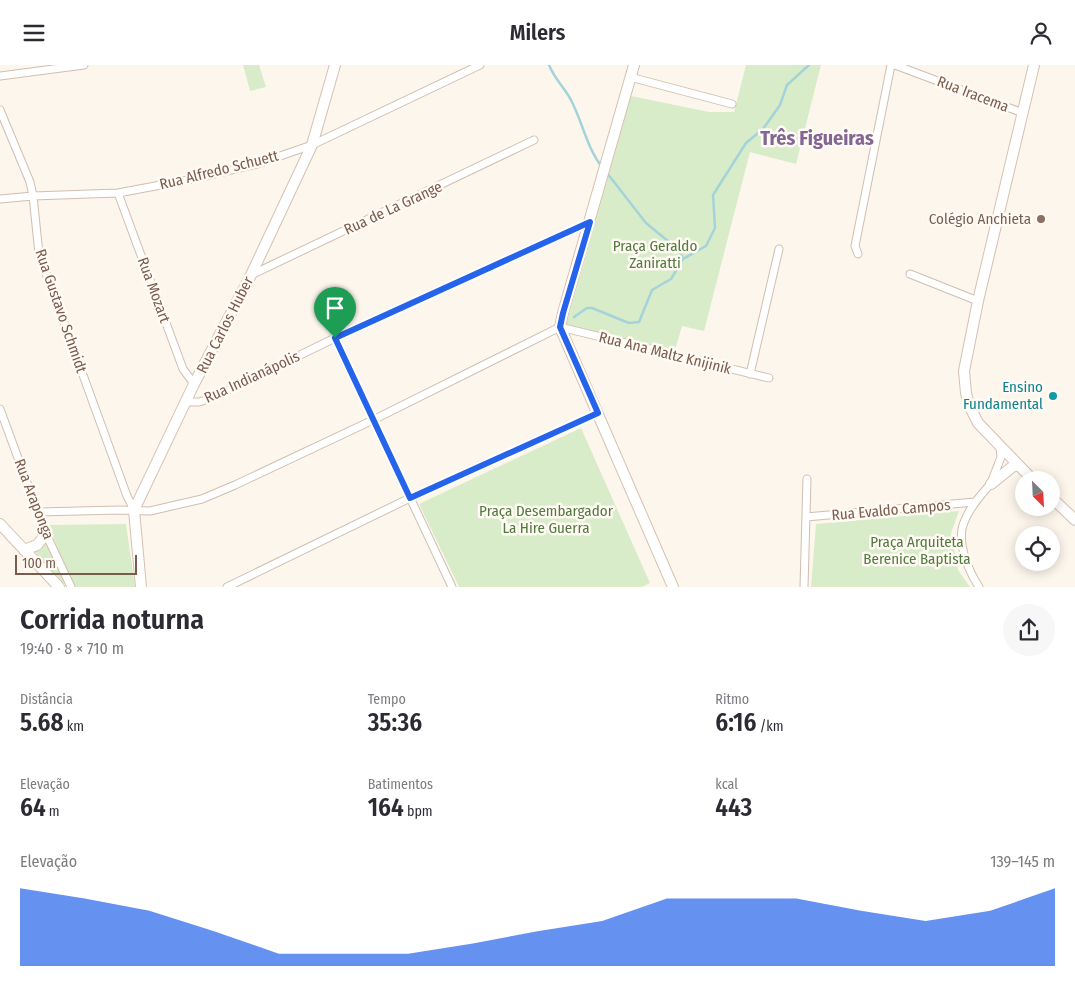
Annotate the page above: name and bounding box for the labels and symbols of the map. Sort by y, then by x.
street label: Rua Iracema [935,72,1011,116]
district label: Três Figueiras [760,126,874,150]
street label: Rua Alfredo Schuett [158,147,280,193]
street label: Rua de La Grange [341,177,445,239]
place label: Colégio Anchieta [929,210,1031,228]
marker: Colégio Anchieta [1035,213,1047,225]
park label: Praça Geraldo Zaniratti [613,237,697,272]
street label: Rua Gustavo Schmidt [31,247,91,375]
street label: Rua Mozart [134,255,174,325]
street label: Rua Carlos Huber [193,273,257,376]
pin [314,287,356,338]
street label: Rua Ana Maltz Knijinik [597,328,733,378]
street label: Rua Indianápolis [201,347,303,407]
place label: Ensino Fundamental [963,378,1043,413]
marker: Ensino Fundamental [1047,390,1059,402]
street label: Rua Araponga [10,456,58,542]
north arrow [1015,471,1060,516]
street label: Rua Evaldo Campos [831,496,951,524]
park label: Praça Desembargador La Hire Guerra [479,502,614,537]
park label: Praça Arquiteta Berenice Baptista [863,533,971,568]
scale bar [15,552,138,575]

